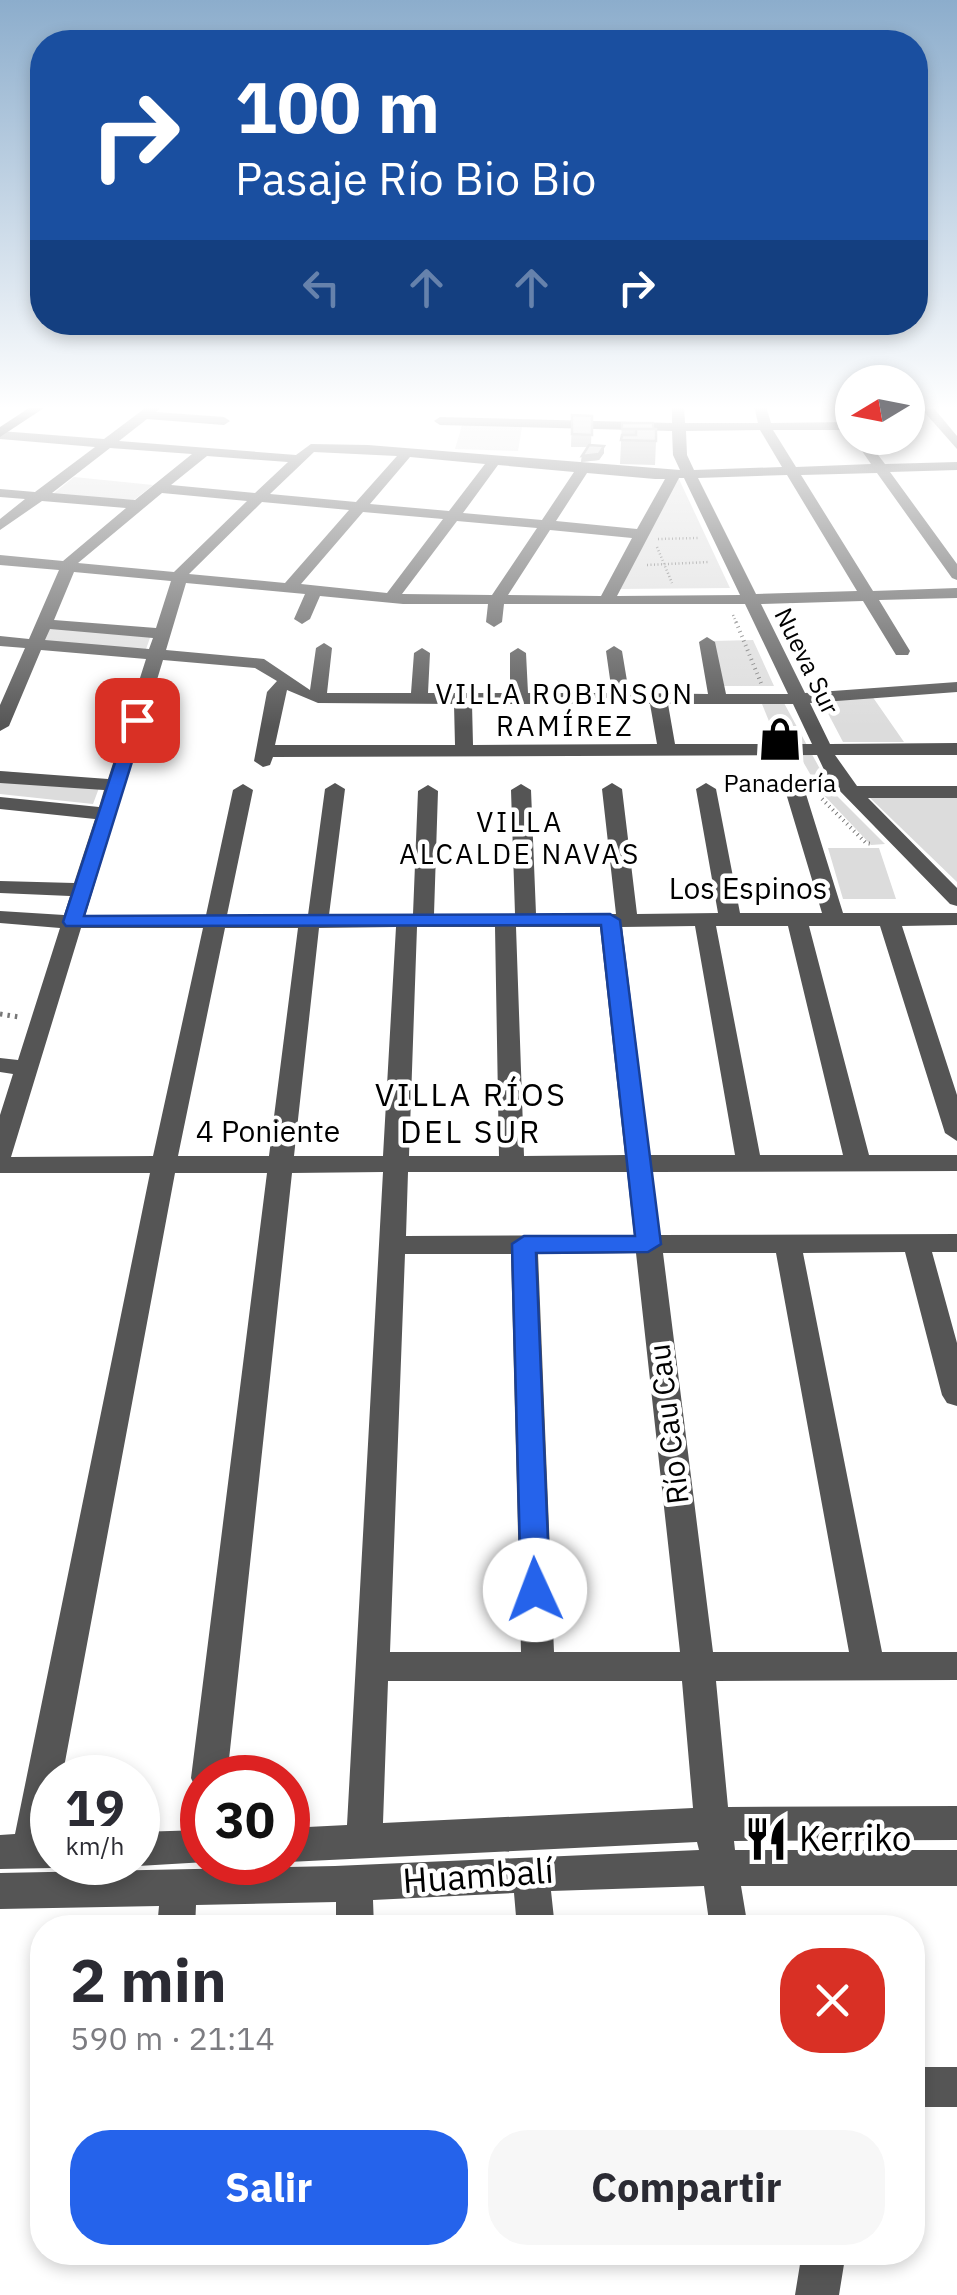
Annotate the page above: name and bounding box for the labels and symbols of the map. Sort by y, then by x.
north arrow [835,365,925,455]
street label: Nueva Sur [767,602,847,720]
district label: VILLA ROBINSON RAMÍREZ [435,675,695,744]
pin [95,678,180,763]
shop icon: Panadería [756,715,804,763]
place label: Panadería [724,766,836,799]
district label: VILLA ALCALDE NAVAS [399,803,641,872]
street label: Los Espinos [669,868,827,907]
district label: VILLA RÍOS DEL SUR [375,1073,567,1152]
street label: 4 Poniente [196,1111,340,1150]
street label: Río Cau Cau [638,1342,697,1506]
position arrow [483,1538,587,1642]
speed limit sign: 30 [180,1755,310,1885]
restaurant icon: Kerriko [742,1815,790,1863]
place label: Kerriko [799,1815,911,1861]
street label: Huambalí [401,1847,555,1903]

